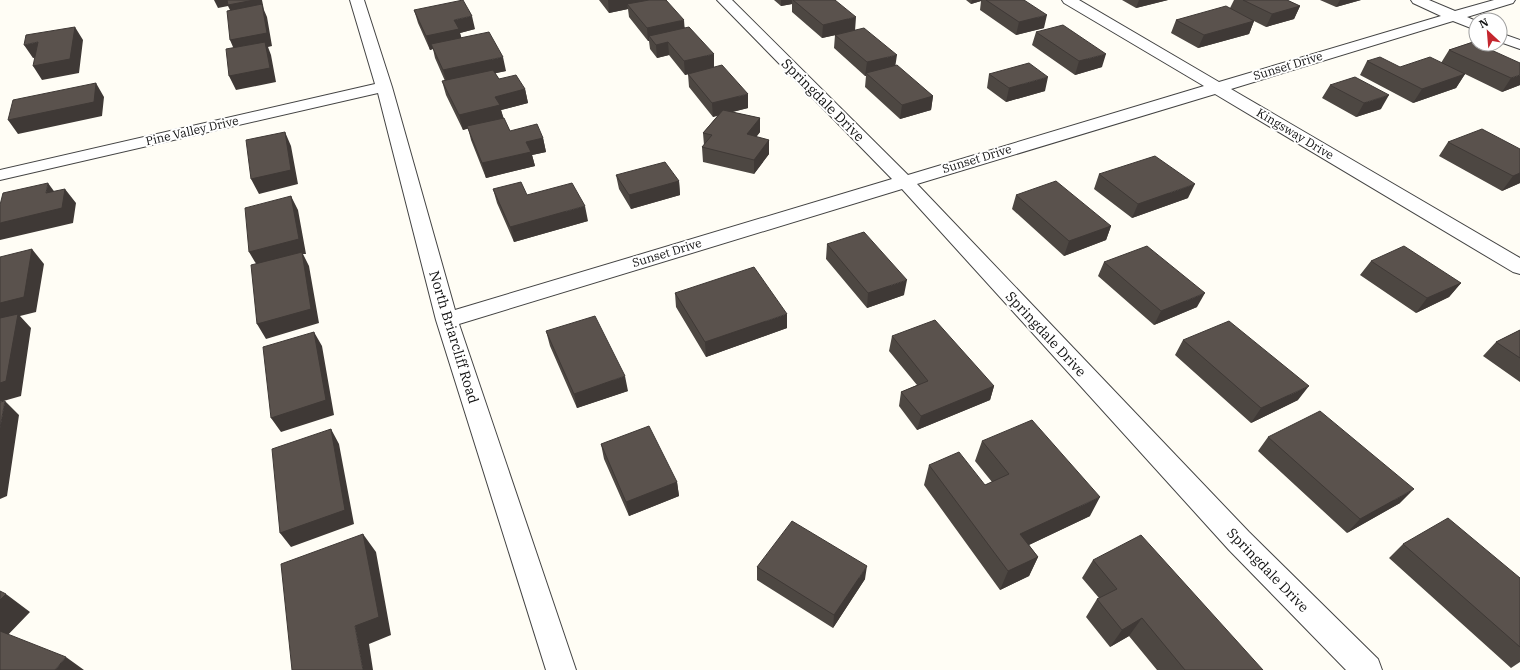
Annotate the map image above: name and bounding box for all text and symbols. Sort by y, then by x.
north arrow [1468,12,1508,52]
text: N [1477,15,1491,31]
street label: Sunset Drive [1251,48,1324,83]
street label: Springdale Drive [778,55,868,145]
street label: Kingsway Drive [1254,105,1337,163]
street label: Pine Valley Drive [144,113,240,149]
street label: Sunset Drive [940,141,1013,176]
street label: Sunset Drive [630,235,703,270]
street label: North Briarcliff Road [425,268,483,406]
street label: Springdale Drive [1002,288,1090,380]
street label: Springdale Drive [1223,524,1313,616]

